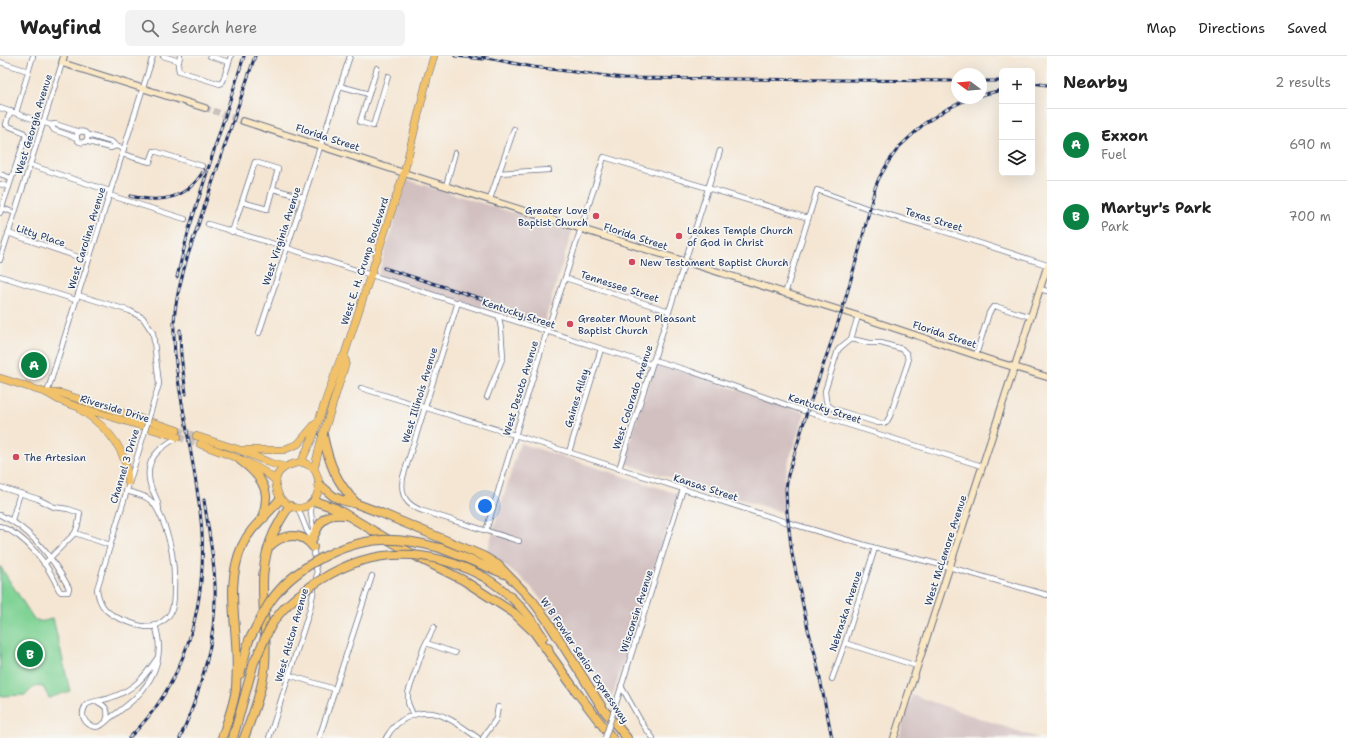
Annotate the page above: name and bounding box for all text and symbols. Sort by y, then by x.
search box [125,10,405,46]
text: Wayfind [20,15,101,40]
icon: search [139,17,161,39]
text: Search here [171,18,257,38]
text: Map [1147,19,1177,37]
text: Directions [1199,19,1265,37]
text: Saved [1287,19,1327,37]
north arrow [951,68,987,104]
map controls [999,68,1035,176]
button: + [999,68,1035,104]
text: Nearby [1063,71,1128,93]
street label: West Georgia Avenue [12,72,55,176]
text: 2 results [1275,74,1331,91]
button: − [999,104,1035,140]
street label: Florida Street [294,121,362,154]
text: Exxon [1101,126,1148,146]
text: A [1071,136,1081,153]
text: 690 m [1289,136,1331,153]
button: layers [999,140,1035,176]
text: Fuel [1101,146,1126,163]
street label: West Carolina Avenue [65,185,108,291]
street label: West Virginia Avenue [259,185,304,287]
street label: West E. H. Crump Boulevard [338,195,392,327]
text: Martyr's Park [1101,198,1211,218]
place label: Greater Love Baptist Church [518,204,588,229]
street label: Texas Street [903,205,964,234]
text: B [1072,208,1080,225]
text: 700 m [1288,208,1331,225]
marker: Greater Love Baptist Church [591,211,601,221]
text: Park [1101,218,1129,235]
street label: Florida Street [602,220,670,253]
street label: Litty Place [15,221,67,250]
place label: Leakes Temple Church of God in Christ [687,224,793,249]
marker: Leakes Temple Church of God in Christ [674,231,684,241]
place label: New Testament Baptist Church [640,256,789,269]
marker: New Testament Baptist Church [627,257,637,267]
street label: Tennessee Street [579,268,661,305]
street label: Kentucky Street [480,295,557,331]
place label: Greater Mount Pleasant Baptist Church [578,312,696,337]
street label: Florida Street [911,318,979,351]
marker: Greater Mount Pleasant Baptist Church [565,319,575,329]
street label: West Desoto Avenue [500,339,541,437]
street label: West Colorado Avenue [609,343,656,451]
street label: West Illinois Avenue [399,345,440,445]
pin: A [21,350,47,380]
street label: Gaines Alley [561,367,592,429]
street label: Kentucky Street [786,390,863,426]
street label: Riverside Drive [79,392,151,425]
street label: Channel 3 Drive [107,427,142,505]
place label: The Artesian [24,451,86,464]
marker: The Artesian [11,452,21,462]
street label: Kansas Street [672,471,740,504]
street label: West McLemore Avenue [921,493,970,607]
your location [475,496,495,516]
street label: Wisconsin Avenue [617,568,656,654]
street label: Nebraska Avenue [826,569,865,653]
street label: West Alston Avenue [272,586,311,684]
street label: W B Fowler Senior Expressway [538,595,632,726]
pin: B [17,639,43,669]

